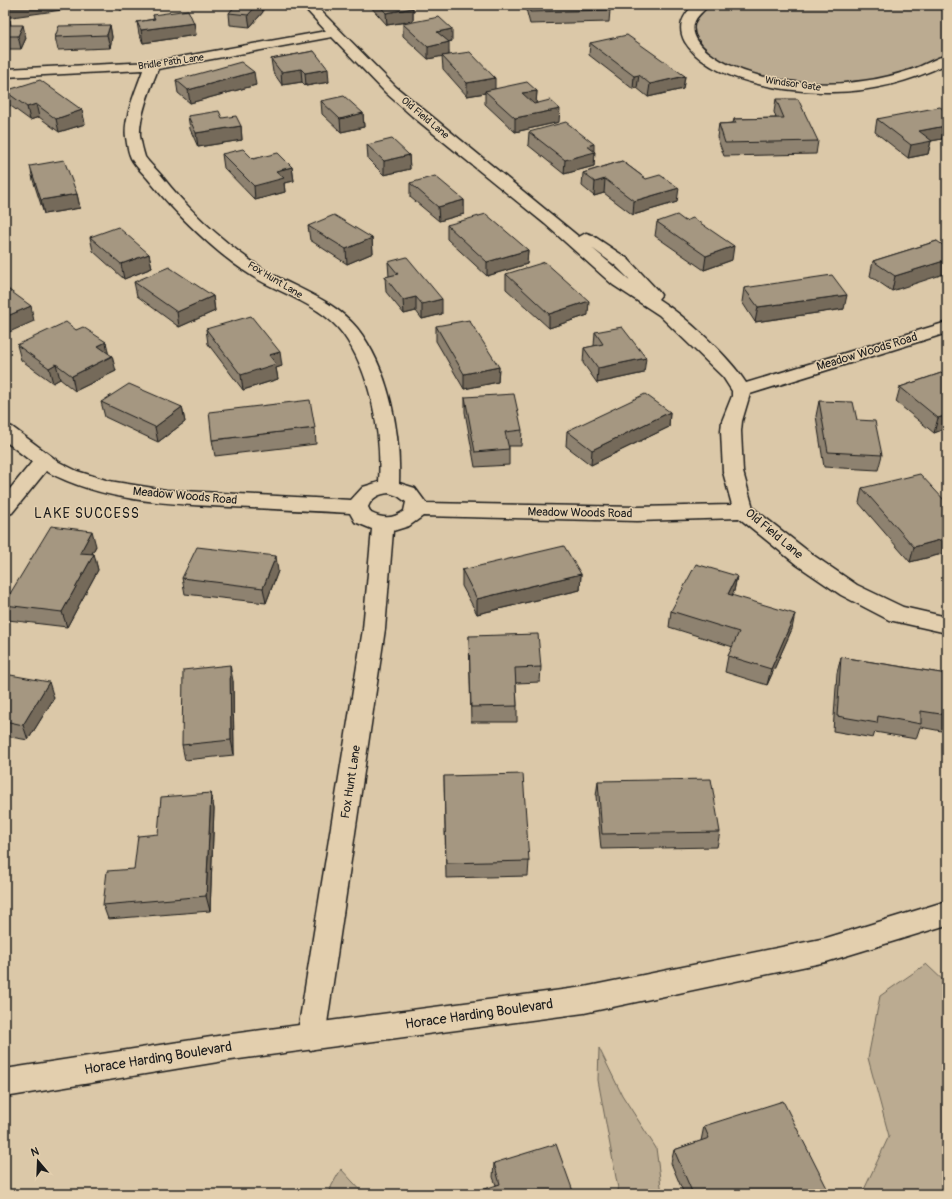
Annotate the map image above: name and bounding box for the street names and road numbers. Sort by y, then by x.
street label: Bridle Path Lane [137,51,205,73]
street label: Windsor Gate [764,74,822,94]
street label: Old Field Lane [399,95,451,141]
street label: Fox Hunt Lane [245,259,305,301]
street label: Meadow Woods Road [815,329,919,374]
street label: Meadow Woods Road [132,484,238,508]
street label: Meadow Woods Road [528,505,633,521]
street label: Old Field Lane [742,506,806,562]
street label: Fox Hunt Lane [338,744,364,820]
street label: Horace Harding Boulevard [404,995,554,1033]
street label: Horace Harding Boulevard [83,1038,233,1078]

